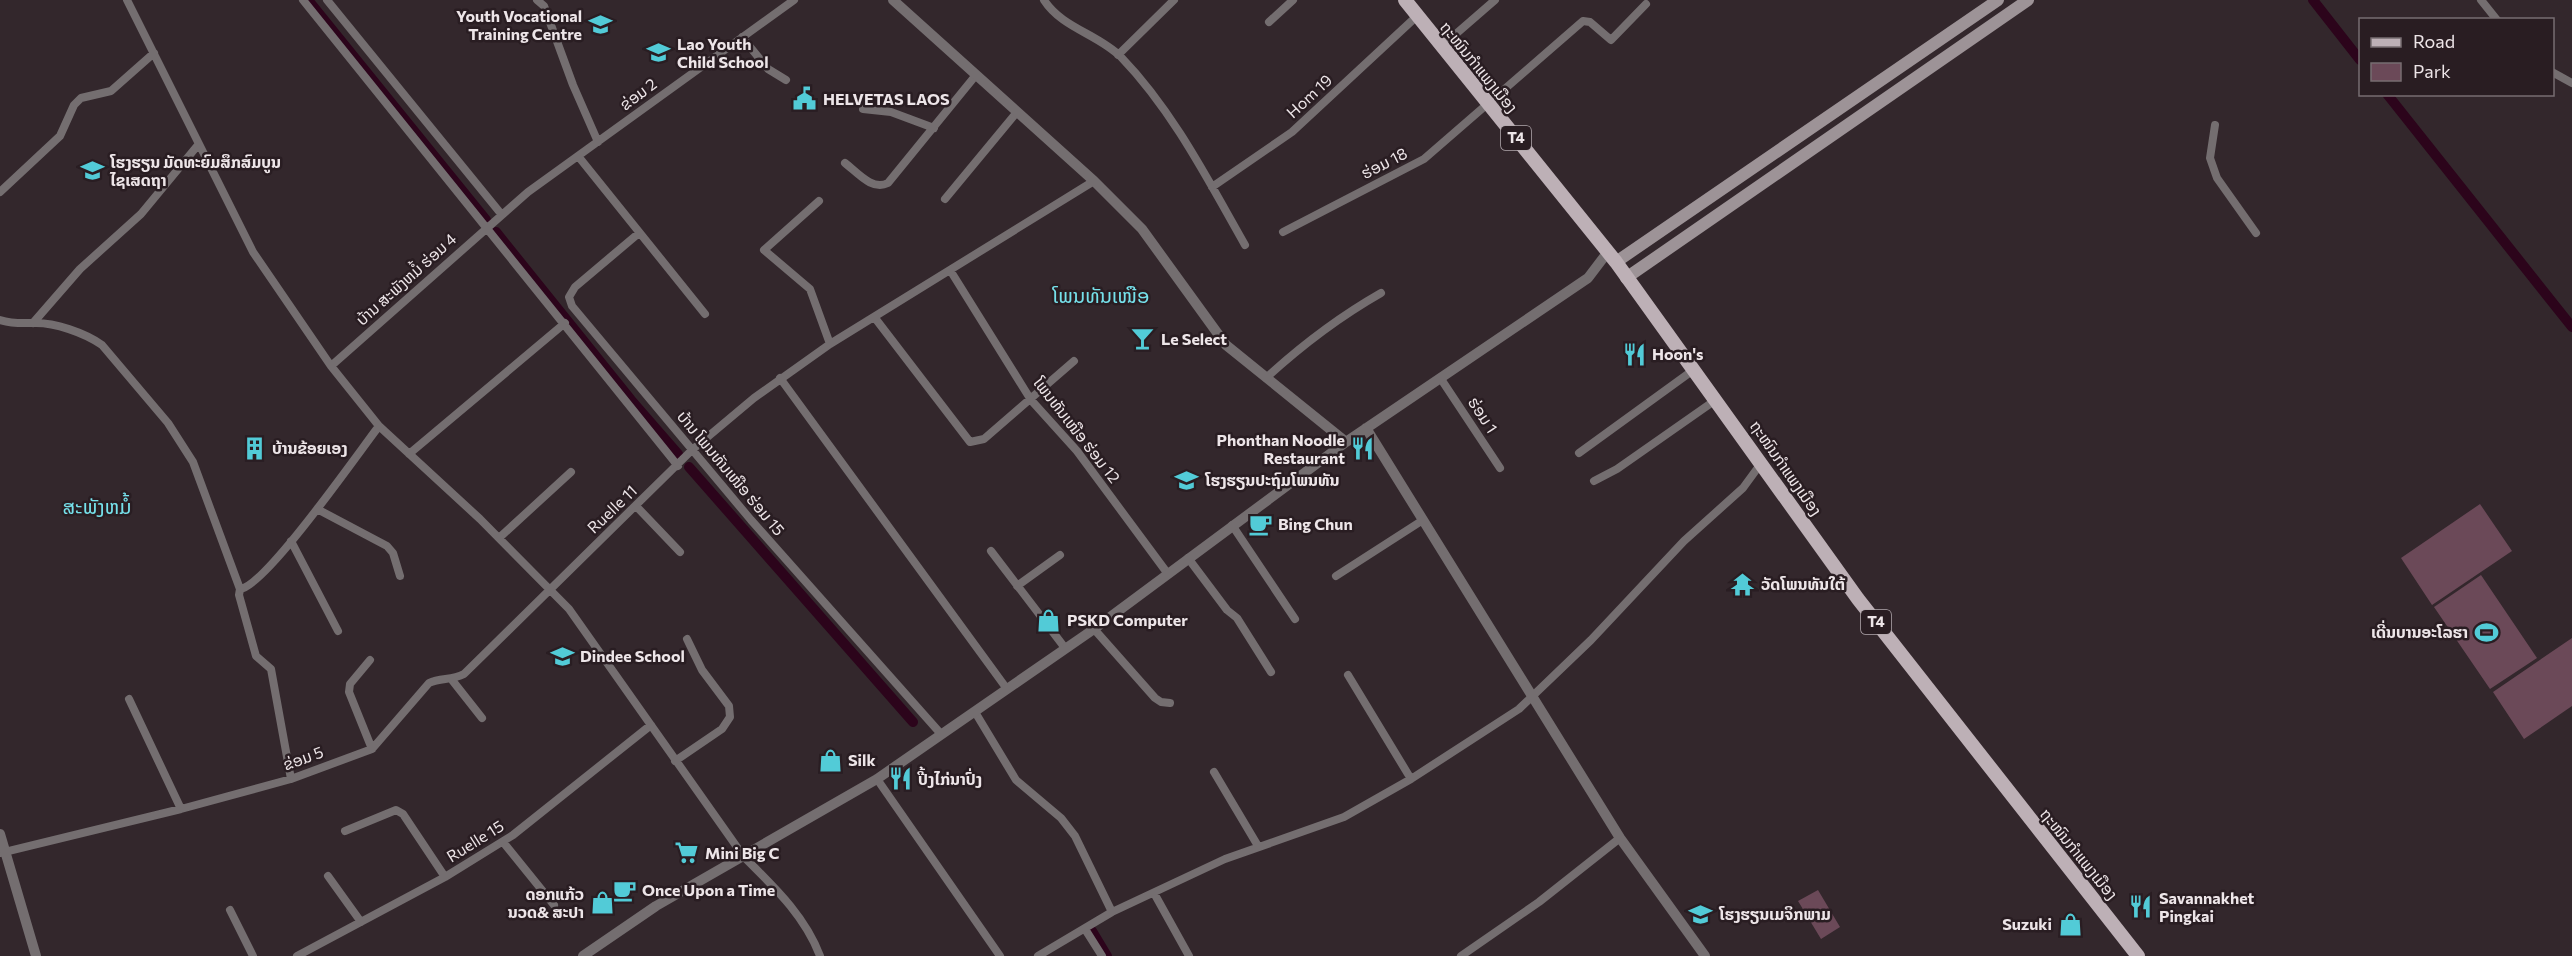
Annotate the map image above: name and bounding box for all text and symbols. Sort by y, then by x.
place label: Youth Vocational Training Centre [456,6,582,43]
school or university icon: Youth Vocational Training Centre [587,12,613,38]
street label: ຖະໜົນກຳແພງເມືອງ [1437,17,1522,116]
legend [2359,18,2554,96]
text: Road [2413,30,2455,52]
place label: Lao Youth Child School [677,34,769,71]
school or university icon: Lao Youth Child School [646,40,672,66]
text: Park [2413,60,2451,82]
street label: Hom 19 [1282,70,1335,121]
street label: ຂ່ອມ 2 [615,73,660,114]
public building icon: HELVETAS LAOS [792,86,818,112]
place label: HELVETAS LAOS [823,89,950,108]
road number: T4 [1501,126,1531,150]
street label: ຮ່ອມ 18 [1358,143,1410,182]
place label: ໂຮງຮຽນ ມັດທະຍົມສຶກສົມບູນ ໄຊເສດຖາ [109,152,281,189]
school or university icon: ໂຮງຮຽນ ມັດທະຍົມສຶກສົມບູນ ໄຊເສດຖາ [79,158,105,184]
street label: ບ້ານ ສະພັງຫມໍ້ ຮ່ອມ 4 [350,227,460,329]
district label: ໂພນທັນເໜືອ [1052,283,1149,307]
bar icon: Le Select [1130,326,1156,352]
place label: Le Select [1161,329,1227,348]
restaurant icon: Hoon's [1621,341,1647,367]
place label: Hoon's [1652,344,1703,363]
street label: ໂພນທັນເໜືອ ຮ່ອມ 12 [1030,372,1125,486]
street label: ຮ່ອມ 1 [1465,393,1502,436]
street label: ບ້ານ ໂພນທັນເໜືອ ຮ່ອມ 15 [674,406,789,539]
street label: ຖະໜົນກຳແພງເມືອງ [1746,416,1826,519]
place label: Phonthan Noodle Restaurant [1217,430,1345,467]
building icon: ບ້ານຂ້ອຍເອງ [241,435,267,461]
restaurant icon: Phonthan Noodle Restaurant [1350,436,1376,462]
place label: ບ້ານຂ້ອຍເອງ [272,438,347,457]
school or university icon: ໂຮງຮຽນປະຖົມໂພນທັນ [1174,467,1200,493]
place label: ໂຮງຮຽນປະຖົມໂພນທັນ [1204,470,1339,490]
street label: Ruelle 11 [583,481,640,537]
district label: ສະພັງຫມໍ້ [63,492,131,518]
cafe icon: Bing Chun [1247,511,1273,537]
place label: Bing Chun [1278,514,1353,533]
temple icon: ວັດໂພນທັນໃຕ້ [1730,571,1756,597]
place label: ວັດໂພນທັນໃຕ້ [1761,574,1845,593]
shop icon: PSKD Computer [1036,607,1062,633]
place label: PSKD Computer [1067,610,1188,629]
road number: T4 [1861,610,1891,634]
sports icon: ເດີ່ນບານອະໂລຮາ [2473,619,2499,645]
place label: ເດີ່ນບານອະໂລຮາ [2371,620,2468,641]
school or university icon: Dindee School [549,643,575,669]
place label: Dindee School [580,646,685,665]
street label: ຂ່ອມ 5 [280,741,326,774]
shop icon: Silk [817,747,843,773]
place label: Silk [848,750,876,769]
restaurant icon: ປີ້ງໄກ່ນາປົ່ງ [887,766,913,792]
place label: ປີ້ງໄກ່ນາປົ່ງ [917,766,982,788]
street label: ຖະໜົນກຳແພງເມືອງ [2037,804,2122,903]
street label: Ruelle 15 [443,816,507,866]
supermarket icon: Mini Big C [674,840,700,866]
place label: Mini Big C [705,843,780,862]
cafe icon: Once Upon a Time [611,877,637,903]
place label: Once Upon a Time [642,880,775,899]
place label: ດອກແກ້ວ ນວດ& ສະປາ [508,884,584,921]
place label: Savannakhet Pingkai [2159,888,2255,925]
shop icon: ດອກແກ້ວ ນວດ& ສະປາ [589,890,615,916]
restaurant icon: Savannakhet Pingkai [2128,894,2154,920]
school or university icon: ໂຮງຮຽນເມຈິກພາມ [1688,901,1714,927]
place label: ໂຮງຮຽນເມຈິກພາມ [1718,904,1831,924]
shop icon: Suzuki [2057,911,2083,937]
place label: Suzuki [2002,914,2052,933]

